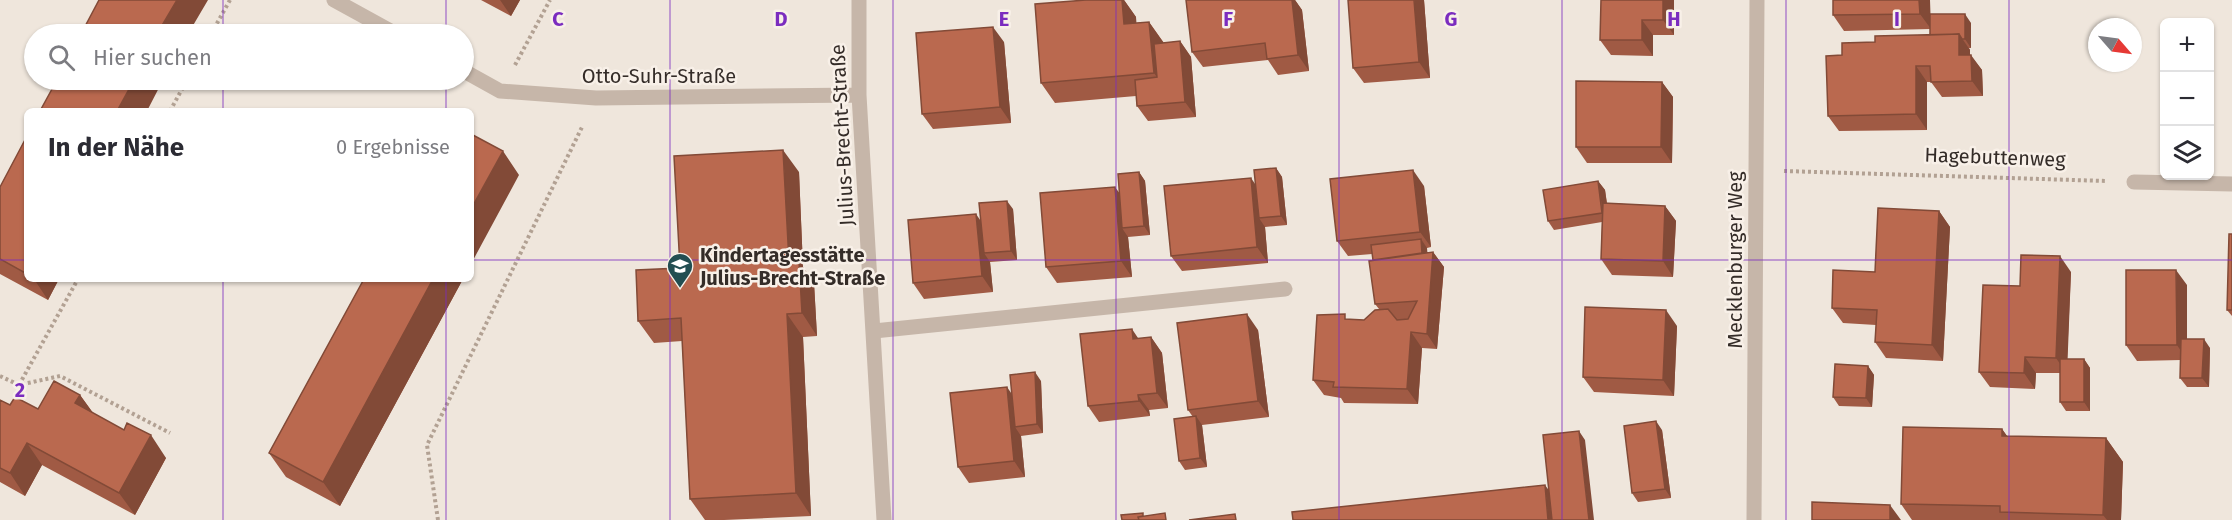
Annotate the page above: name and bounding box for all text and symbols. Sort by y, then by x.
text: C [552,7,564,31]
text: D [774,7,788,31]
text: E [999,7,1009,31]
text: F [1223,7,1233,31]
text: G [1445,7,1457,31]
text: H [1667,7,1681,31]
text: I [1894,7,1900,31]
north arrow [2088,18,2142,72]
map controls [2160,18,2214,180]
button: + [2160,18,2214,72]
search box [24,24,474,90]
icon: search [45,41,78,74]
street label: Julius-Brecht-Straße [825,43,859,227]
text: Hier suchen [93,44,212,71]
street label: Otto-Suhr-Straße [582,64,736,88]
button: − [2160,72,2214,126]
button: layers [2160,126,2214,180]
text: In der Nähe [48,132,184,163]
text: 0 Ergebnisse [336,135,450,159]
street label: Hagebuttenweg [1924,143,2067,171]
street label: Mecklenburger Weg [1723,171,1747,349]
place label: Kindertagesstätte Julius-Brecht-Straße [699,243,885,290]
school or university icon: Kindertagesstätte Julius-Brecht-Straße [665,251,695,289]
text: 2 [15,378,25,402]

